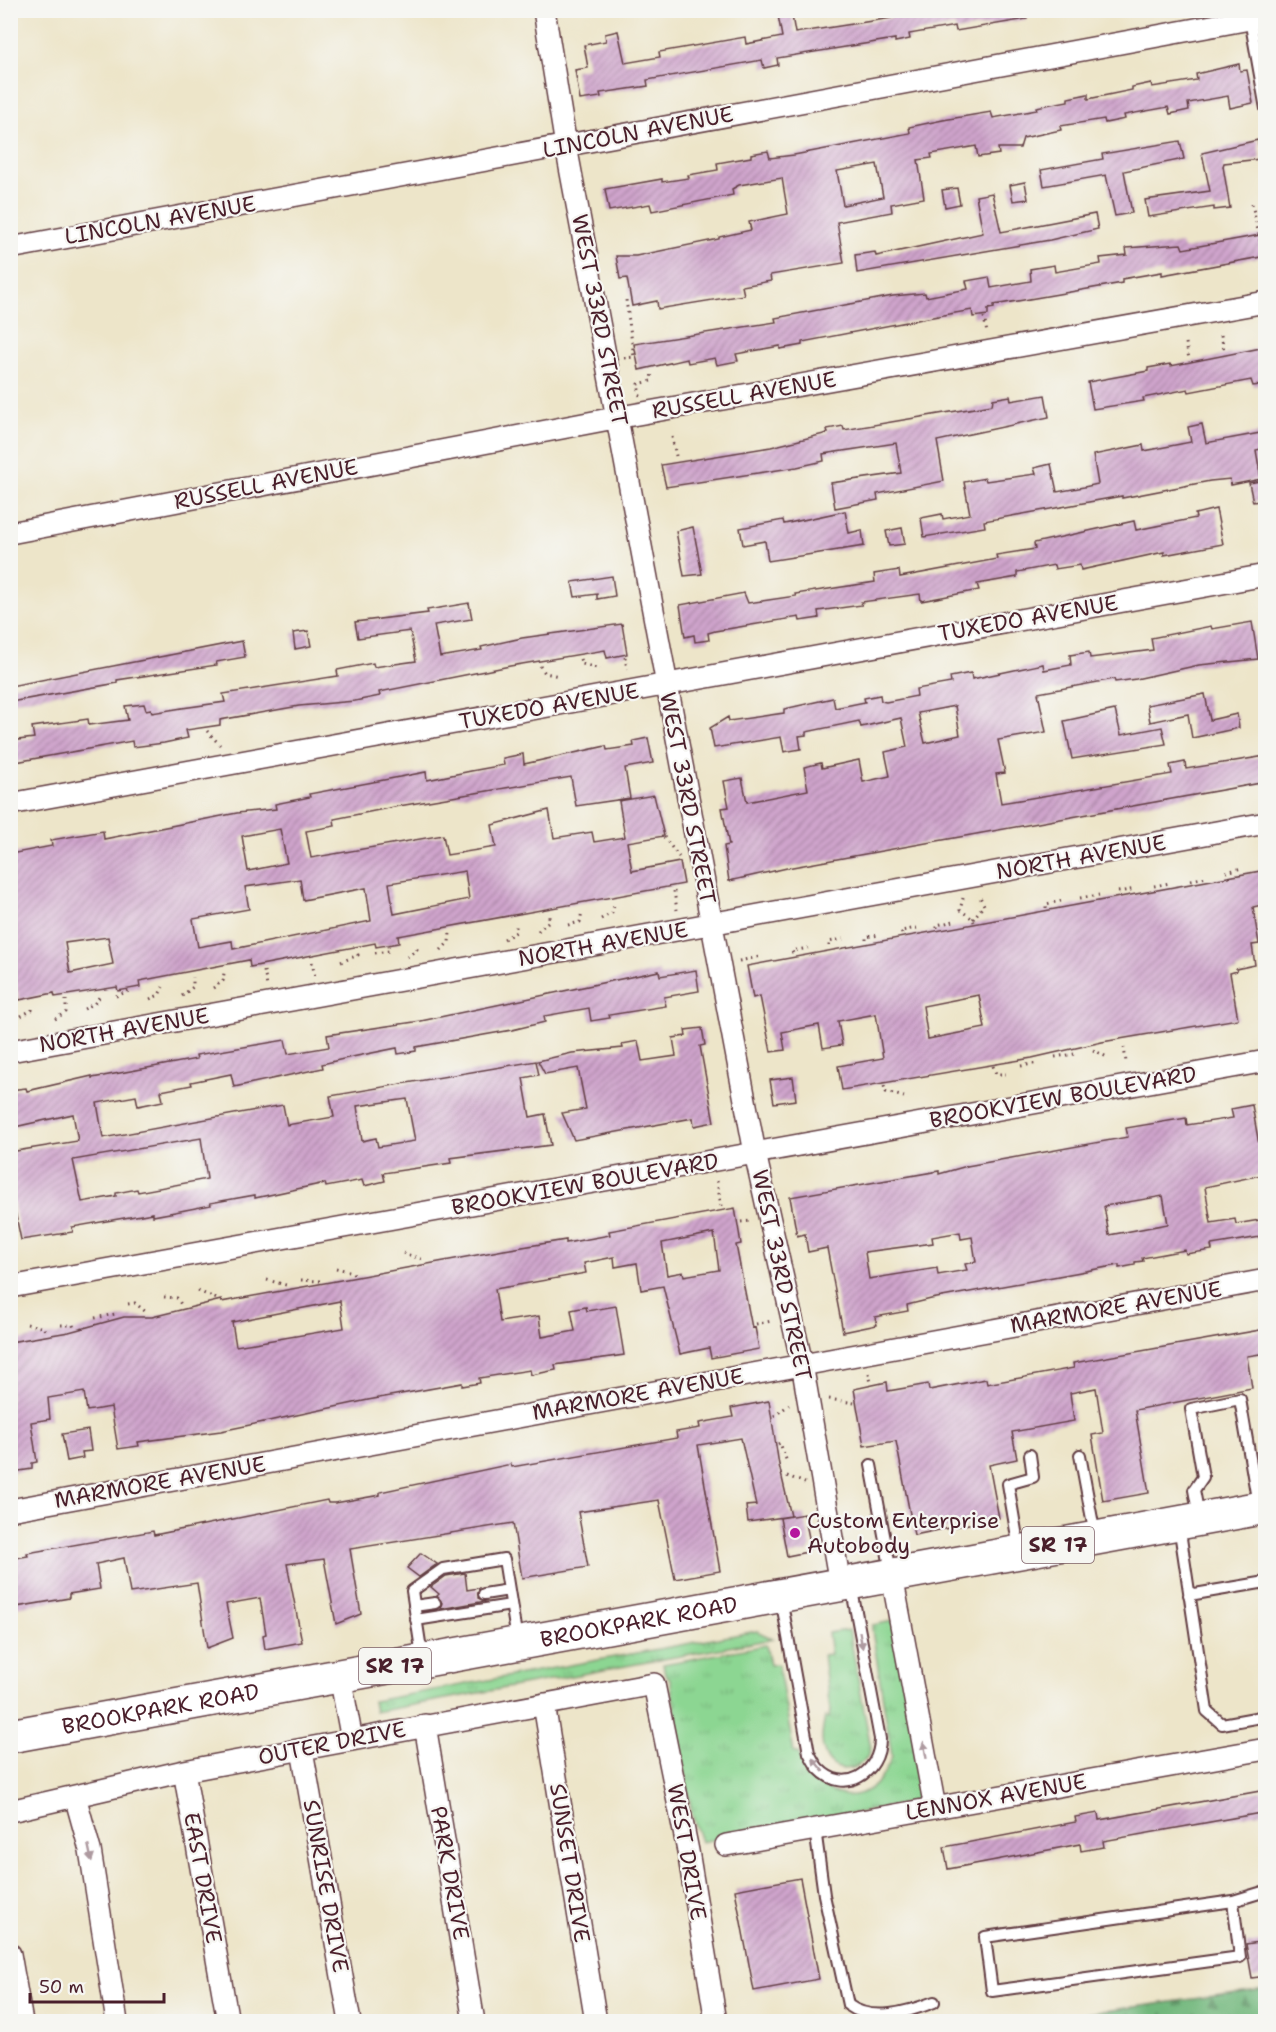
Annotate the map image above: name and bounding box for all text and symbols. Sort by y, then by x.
street label: LINCOLN AVENUE [540,99,736,165]
street label: LINCOLN AVENUE [62,189,258,251]
street label: WEST 33RD STREET [565,212,635,429]
street label: RUSSELL AVENUE [650,365,838,425]
street label: RUSSELL AVENUE [172,452,360,516]
street label: TUXEDO AVENUE [936,588,1120,648]
street label: TUXEDO AVENUE [457,676,641,736]
street label: WEST 33RD STREET [653,690,723,907]
street label: NORTH AVENUE [994,828,1168,886]
street label: NORTH AVENUE [516,915,690,973]
street label: NORTH AVENUE [37,1001,211,1059]
street label: BROOKVIEW BOULEVARD [927,1059,1199,1135]
street label: BROOKVIEW BOULEVARD [449,1146,721,1222]
street label: WEST 33RD STREET [745,1167,819,1384]
street label: MARMORE AVENUE [1008,1274,1224,1340]
street label: MARMORE AVENUE [530,1361,746,1427]
street label: MARMORE AVENUE [52,1449,268,1515]
place label: Custom Enterprise Autobody [807,1506,1000,1560]
marker: Custom Enterprise Autobody [788,1526,802,1540]
road number: SR 17 [1022,1527,1094,1563]
street label: BROOKPARK ROAD [538,1589,740,1654]
one-way arrow [857,1630,866,1649]
road number: SR 17 [359,1648,431,1684]
street label: BROOKPARK ROAD [59,1676,262,1741]
street label: OUTER DRIVE [256,1714,408,1772]
one-way arrow [920,1741,929,1760]
one-way arrow [811,1757,824,1773]
street label: LENNOX AVENUE [903,1767,1089,1827]
street label: SUNSET DRIVE [543,1781,597,1945]
street label: WEST DRIVE [661,1781,713,1923]
street label: SUNRISE DRIVE [297,1797,355,1975]
street label: PARK DRIVE [424,1804,476,1942]
street label: EAST DRIVE [177,1810,229,1946]
one-way arrow [86,1843,95,1862]
scale bar [30,1966,164,2004]
text: 50 m [39,1975,84,1999]

